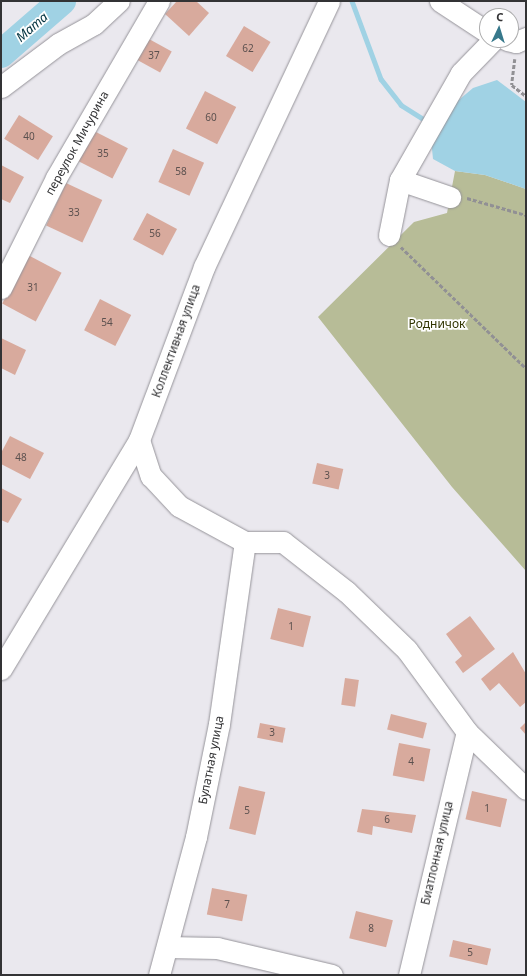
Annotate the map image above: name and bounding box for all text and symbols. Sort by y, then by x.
north arrow [479,8,519,48]
water label: Мата [13,9,51,45]
text: С [496,9,504,24]
house number: 62 [242,43,254,55]
house number: 37 [148,50,160,62]
street label: переулок Мичурина [42,88,112,198]
house number: 60 [205,112,217,124]
house number: 40 [23,131,35,143]
house number: 35 [97,148,109,160]
house number: 58 [175,166,187,178]
house number: 33 [68,207,80,219]
house number: 56 [149,228,161,240]
house number: 31 [27,282,39,294]
street label: Коллективная улица [149,282,203,400]
house number: 54 [101,317,113,329]
park label: Родничок [409,317,465,331]
house number: 48 [15,452,27,464]
house number: 3 [324,470,330,482]
house number: 1 [288,621,294,633]
street label: Булатная улица [195,714,227,806]
house number: 3 [269,727,275,739]
house number: 4 [408,756,414,768]
street label: Биатлонная улица [418,800,456,906]
house number: 1 [484,803,490,815]
house number: 5 [244,805,250,817]
house number: 6 [384,814,390,826]
house number: 7 [224,899,230,911]
house number: 8 [368,923,374,935]
house number: 5 [467,947,473,959]

